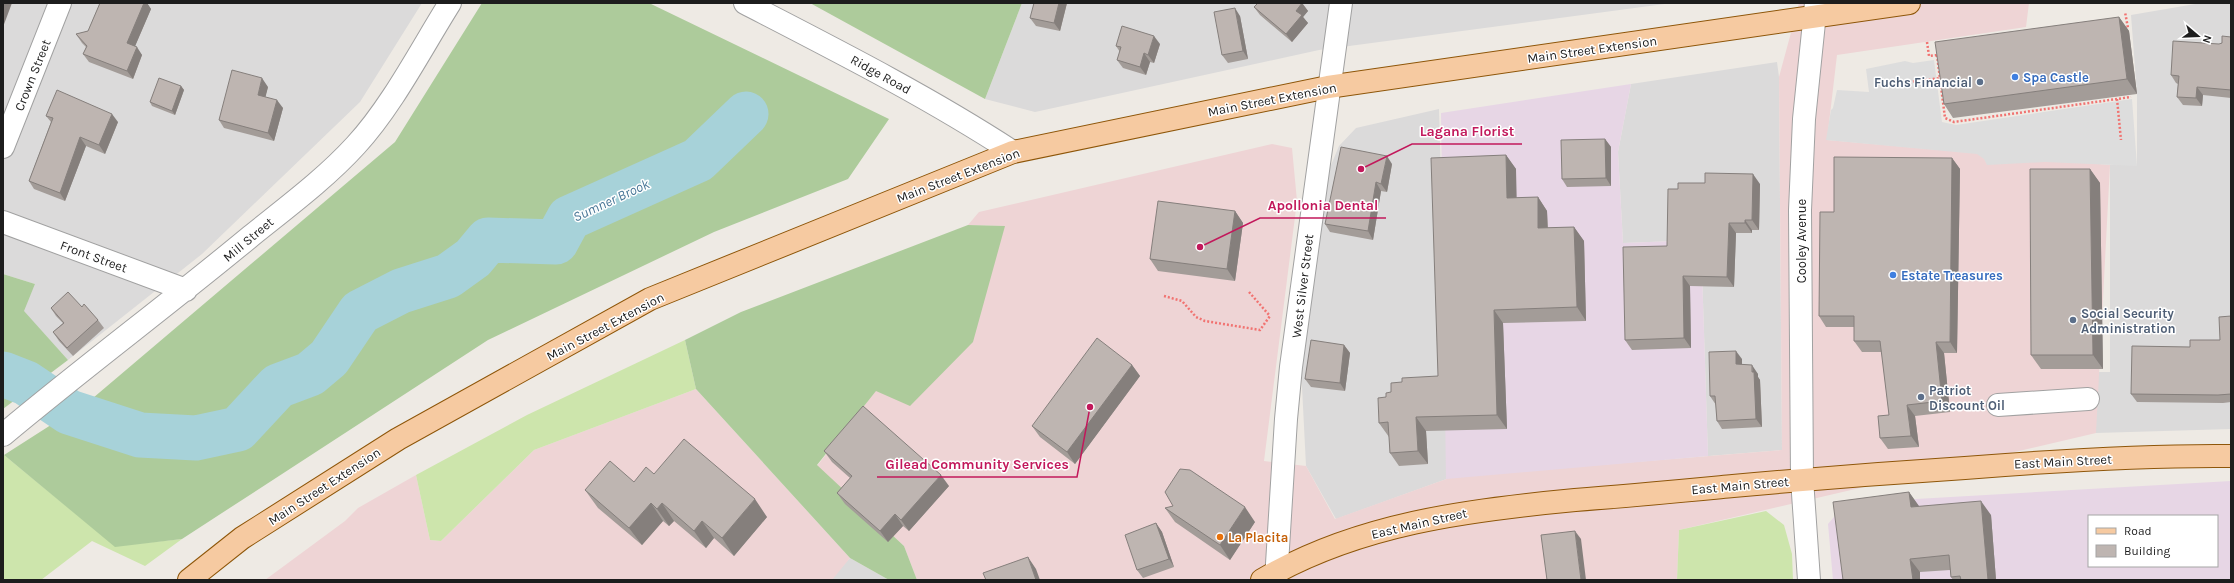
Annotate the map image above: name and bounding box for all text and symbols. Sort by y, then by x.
north arrow [2178,16,2218,56]
street label: Main Street Extension [1526,33,1658,66]
text: N [2200,33,2214,45]
street label: Crown Street [11,37,54,113]
street label: Ridge Road [848,52,914,97]
place label: Spa Castle [2023,70,2089,85]
marker: Spa Castle [2010,72,2020,82]
place label: Fuchs Financial [1874,75,1972,90]
marker: Fuchs Financial [1975,77,1985,87]
street label: Main Street Extension [1206,80,1338,119]
callout: Lagana Florist [1412,118,1522,144]
text: Lagana Florist [1420,123,1515,140]
street label: Main Street Extension [894,145,1022,206]
water label: Sumner Brook [570,175,653,226]
callout: Apollonia Dental [1260,192,1386,218]
text: Apollonia Dental [1268,197,1378,214]
street label: Cooley Avenue [1794,198,1809,283]
street label: Mill Street [220,214,277,265]
street label: West Silver Street [1289,233,1316,339]
street label: Front Street [58,237,129,276]
place label: Estate Treasures [1901,268,2003,283]
marker: Estate Treasures [1888,270,1898,280]
street label: Main Street Extension [544,289,666,364]
place label: Social Security Administration [2081,306,2176,336]
marker: Social Security Administration [2068,315,2078,325]
place label: Patriot Discount Oil [1929,383,2005,413]
marker: Patriot Discount Oil [1916,392,1926,402]
street label: Main Street Extension [265,445,383,528]
callout: Gilead Community Services [877,451,1077,477]
street label: East Main Street [2014,451,2112,472]
text: Gilead Community Services [885,456,1069,473]
street label: East Main Street [1691,474,1790,497]
street label: East Main Street [1370,505,1469,542]
legend [2088,515,2218,567]
text: Road [2124,524,2152,538]
place label: La Placita [1228,530,1288,545]
marker: La Placita [1215,532,1225,542]
text: Building [2124,544,2171,558]

